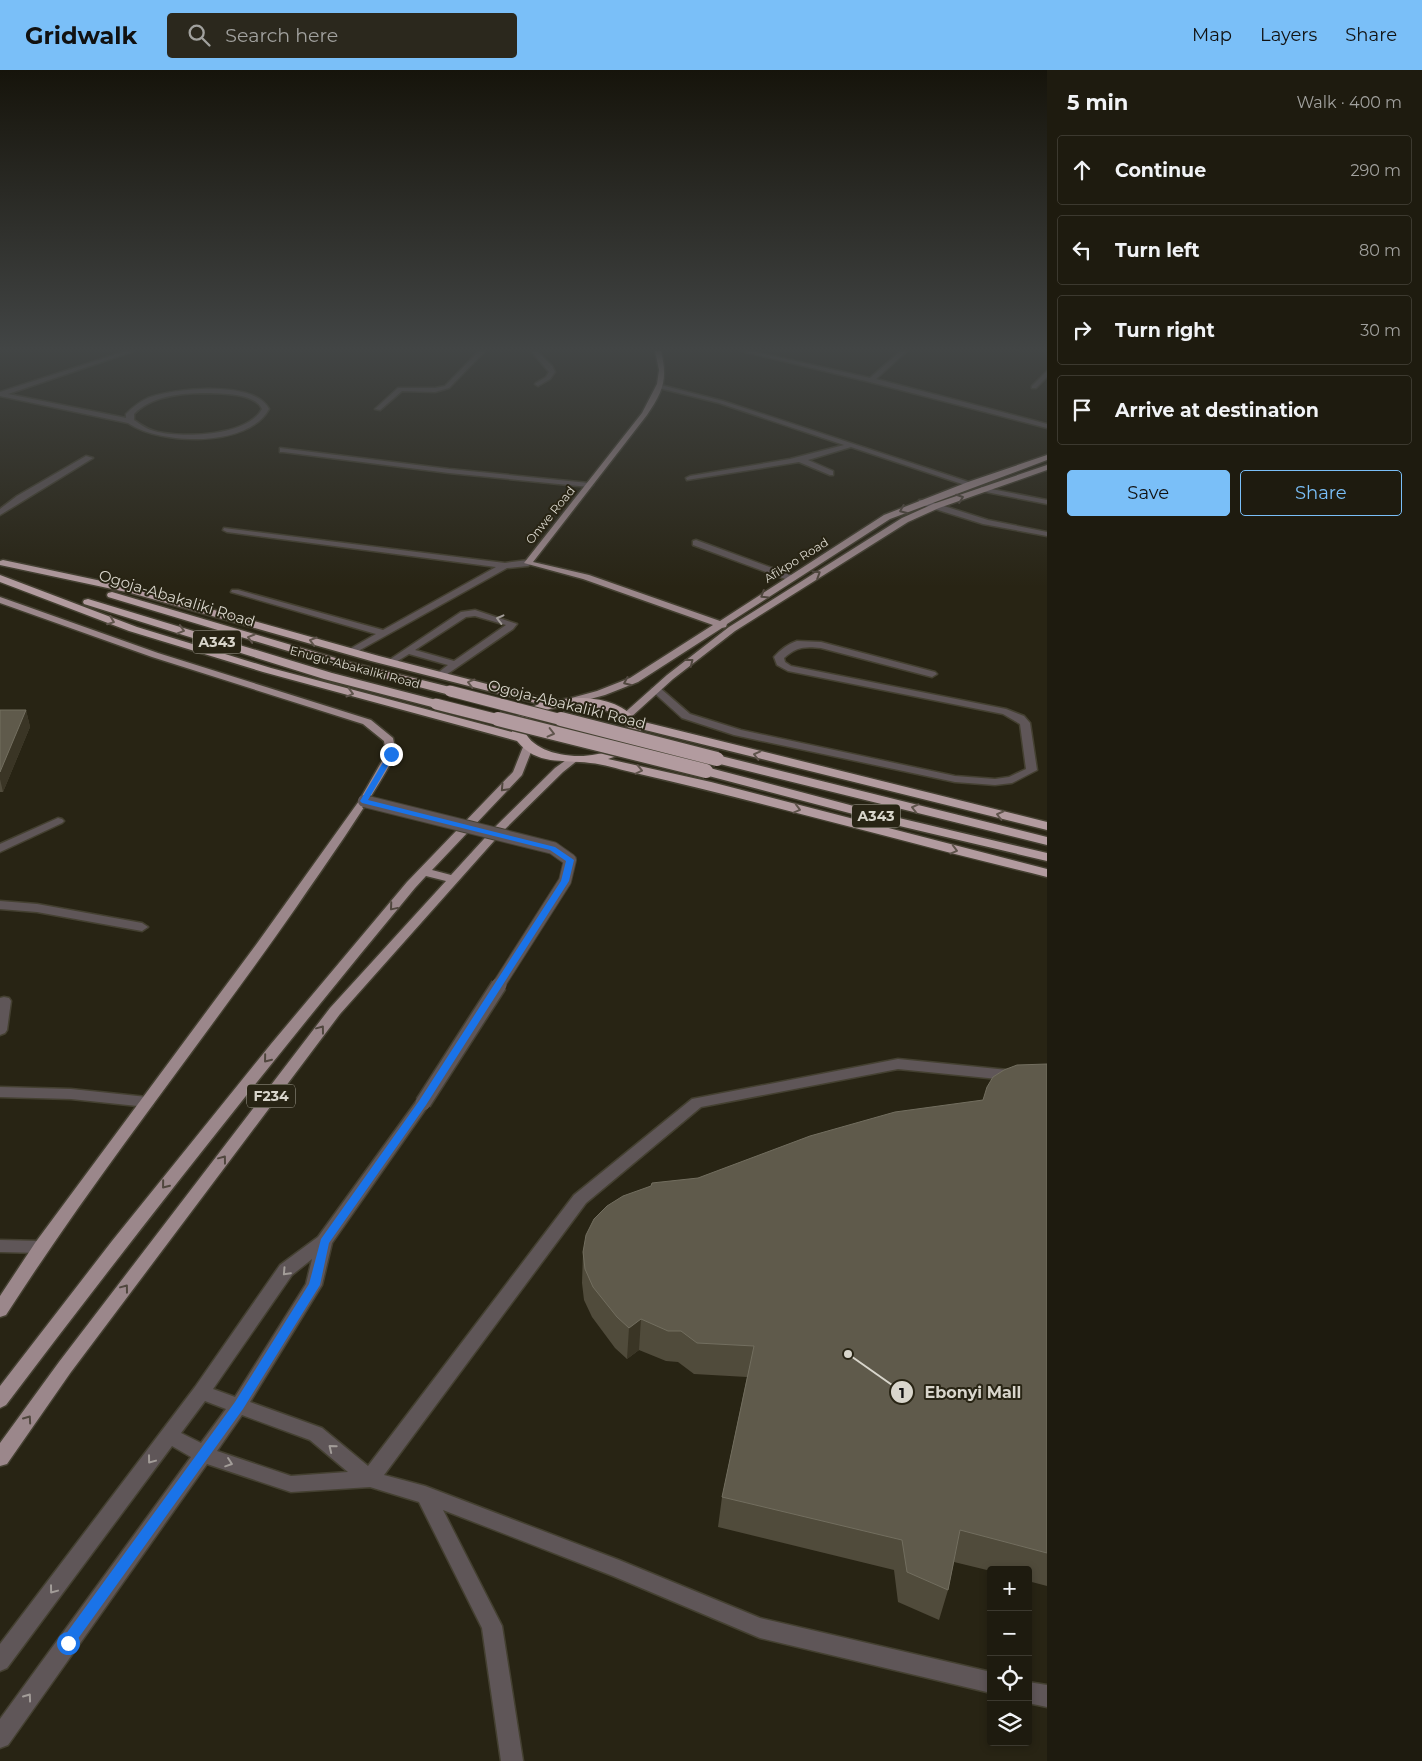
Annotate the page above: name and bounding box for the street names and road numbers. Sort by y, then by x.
street label: Onwe Road [522,483,578,547]
street label: Afikpo Road [761,534,831,586]
street label: Ogoja-Abakaliki Road [97,565,257,631]
road number: A343 [193,630,241,654]
street label: Enugu-Abakaliki Road [288,642,422,692]
street label: Ogoja-Abakaliki Road [486,675,648,733]
road number: A343 [852,804,900,828]
road number: F234 [247,1084,295,1108]

